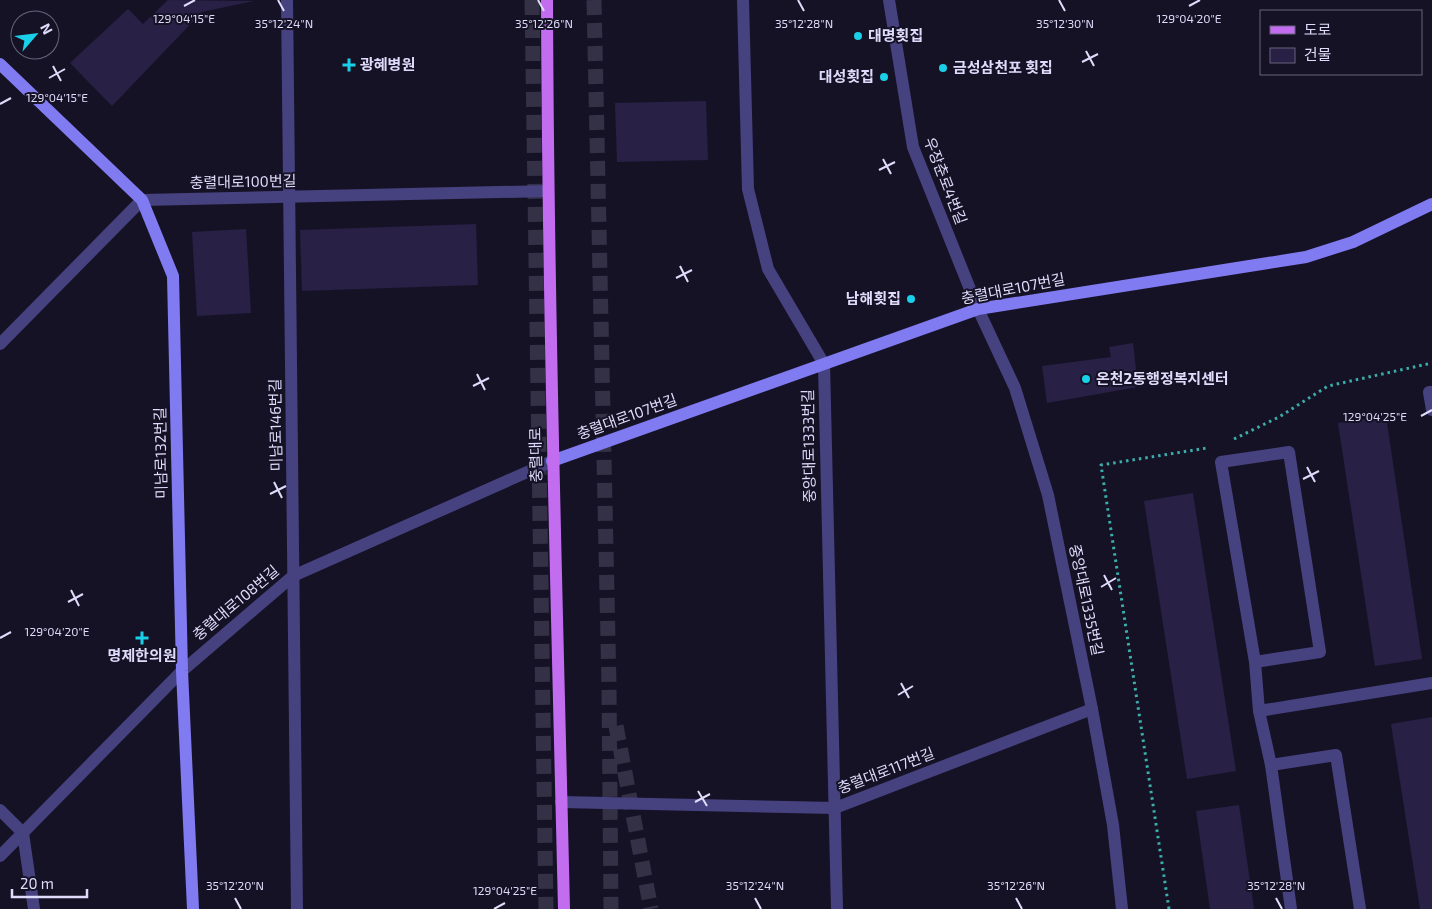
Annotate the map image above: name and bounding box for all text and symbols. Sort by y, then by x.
north arrow [10,10,60,60]
legend [1260,10,1422,75]
text: 129°04'15"E [153,11,215,25]
text: 129°04'20"E [1157,11,1222,25]
text: 35°12'24"N [255,16,313,30]
text: 35°12'26"N [515,16,573,30]
text: 35°12'28"N [775,16,833,30]
text: 35°12'30"N [1036,16,1094,30]
text: N [37,20,57,37]
text: 도로 [1304,20,1332,38]
place label: 대명횟집 [868,26,923,44]
marker: 대명횟집 [852,30,864,42]
text: 건물 [1304,45,1332,63]
place label: 광혜병원 [360,55,415,73]
marker: 광혜병원 [342,58,356,72]
place label: 금성삼천포 횟집 [953,58,1053,76]
marker: 금성삼천포 횟집 [937,62,949,74]
place label: 대성횟집 [819,67,874,85]
marker: 대성횟집 [878,71,890,83]
text: 129°04'15"E [26,90,88,104]
street label: 우장춘로4번길 [921,134,971,227]
street label: 충렬대로100번길 [189,171,297,191]
street label: 충렬대로107번길 [959,269,1066,307]
place label: 남해횟집 [846,289,901,307]
marker: 남해횟집 [905,293,917,305]
place label: 온천2동행정복지센터 [1096,369,1229,387]
marker: 온천2동행정복지센터 [1080,373,1092,385]
street label: 미남로146번길 [265,378,285,472]
street label: 중앙대로1333번길 [798,389,818,503]
street label: 충렬대로107번길 [574,390,679,443]
street label: 미남로132번길 [150,407,170,499]
text: 129°04'25"E [1343,409,1407,423]
street label: 충렬대로 [526,427,544,483]
street label: 중앙대로1335번길 [1066,542,1108,657]
street label: 충렬대로108번길 [189,561,282,643]
text: 129°04'20"E [25,624,90,638]
marker: 명제한의원 [135,631,149,645]
place label: 명제한의원 [107,646,177,664]
street label: 충렬대로117번길 [835,743,937,797]
scale bar [12,866,88,898]
text: 20 m [20,874,54,892]
text: 35°12'20"N [206,878,264,892]
text: 35°12'24"N [726,878,784,892]
text: 35°12'26"N [987,878,1045,892]
text: 35°12'28"N [1247,878,1305,892]
text: 129°04'25"E [473,883,537,897]

